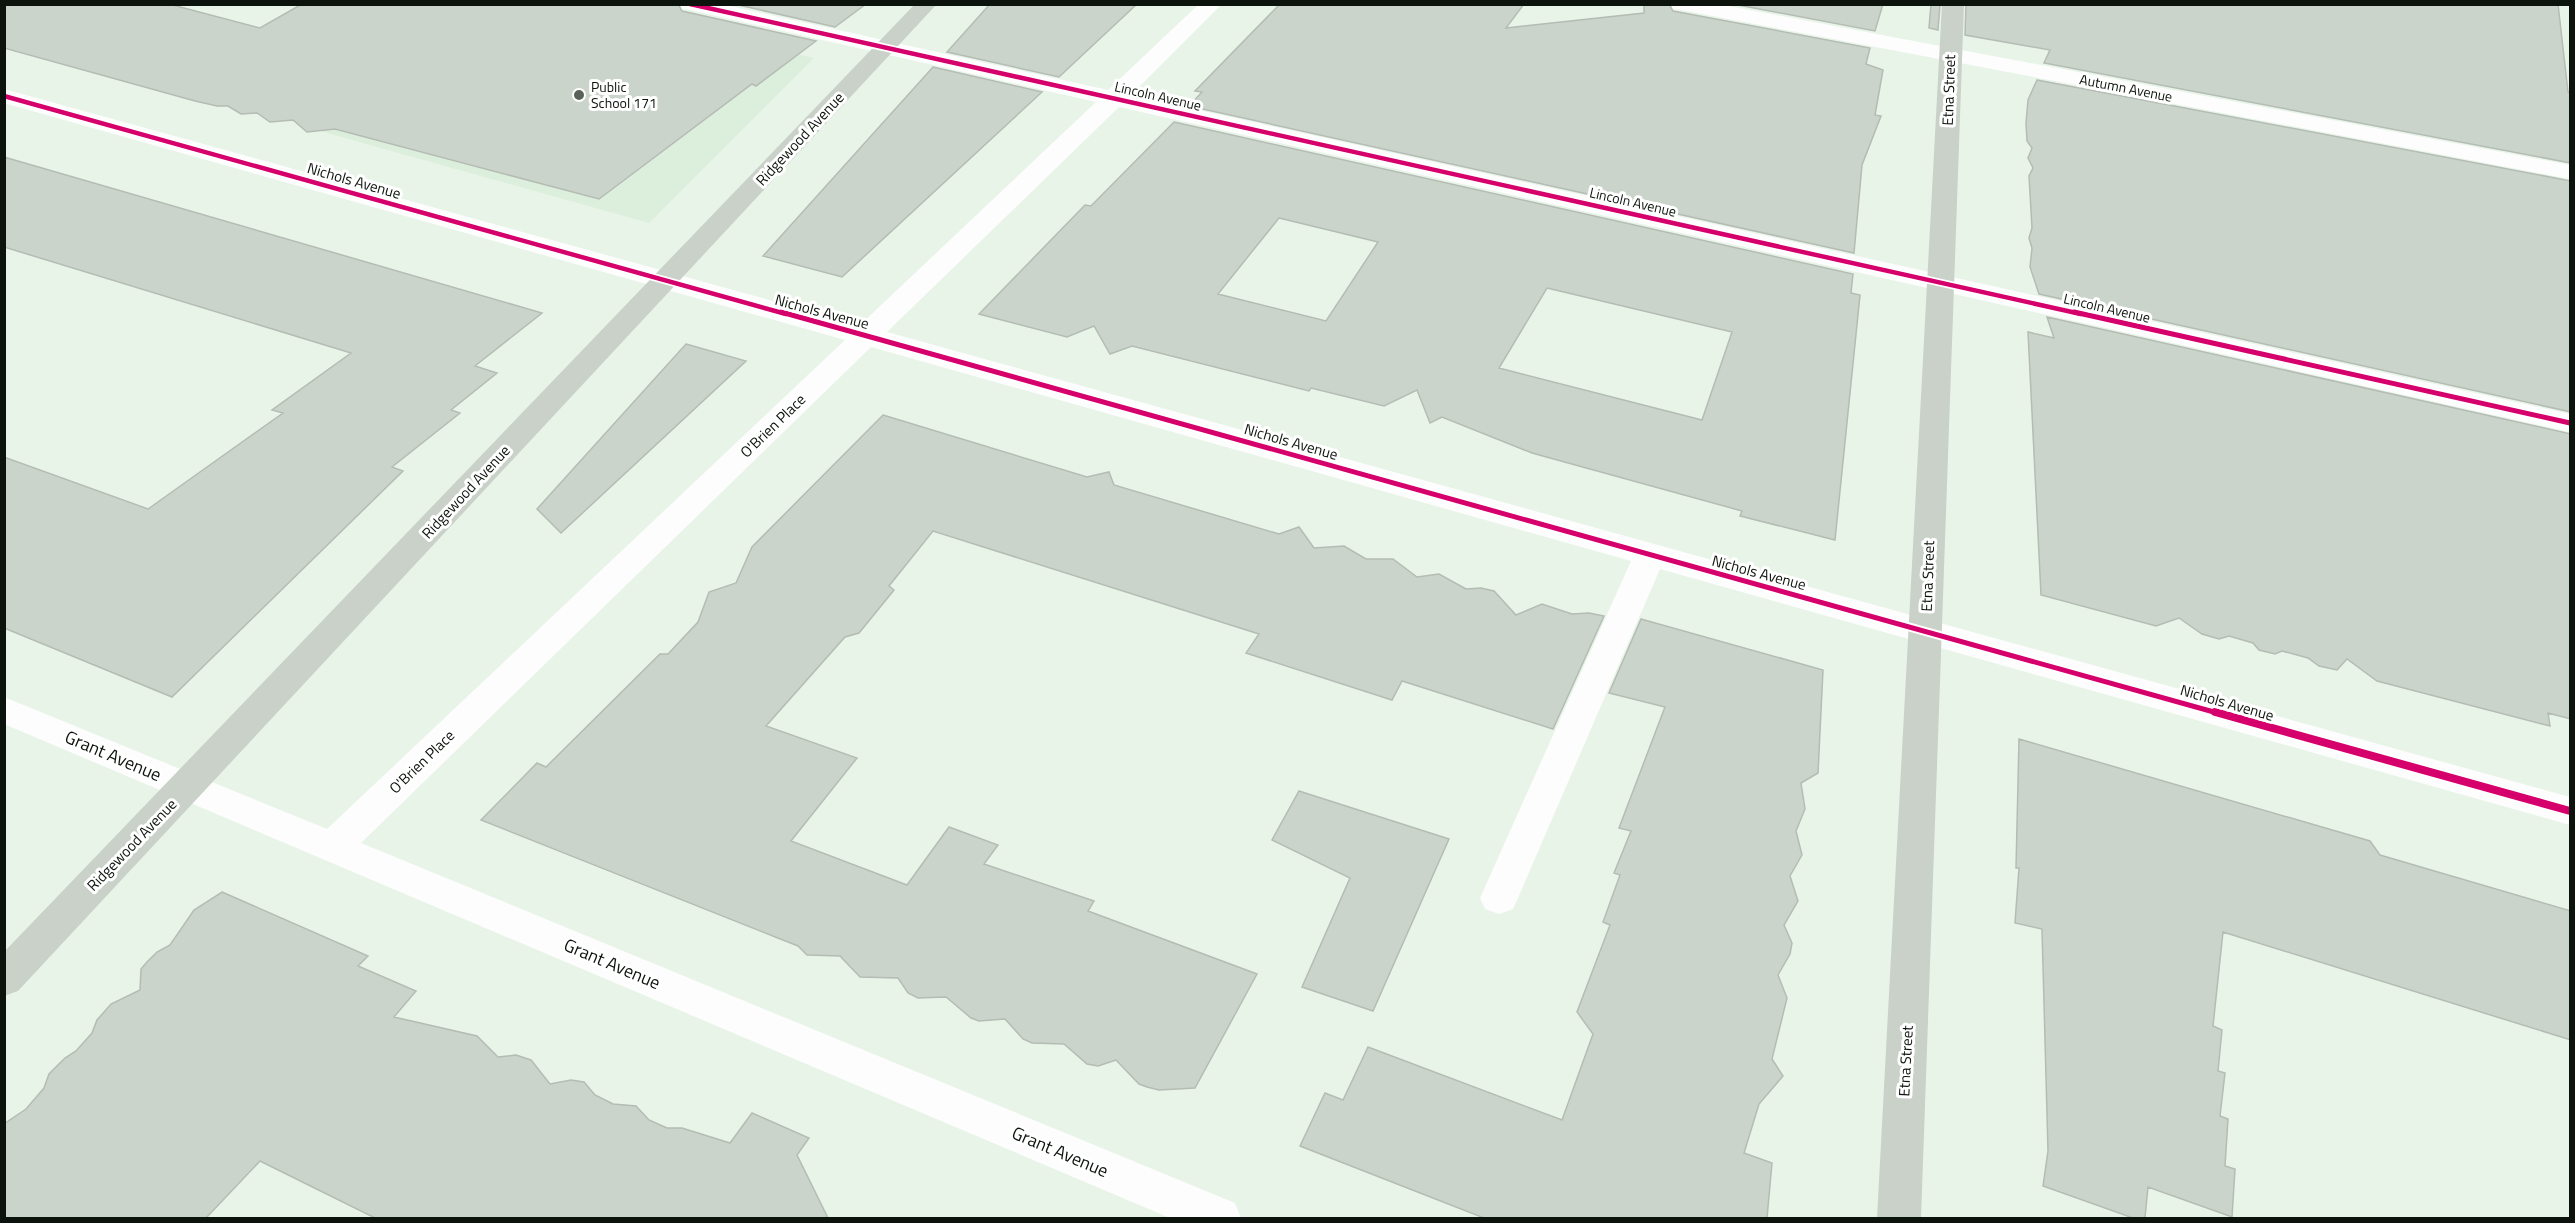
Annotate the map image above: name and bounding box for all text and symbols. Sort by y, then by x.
street label: Etna Street [1936,53,1961,126]
street label: Autumn Avenue [2078,68,2174,107]
street label: Lincoln Avenue [1113,75,1204,116]
place label: Public School 171 [591,76,657,113]
street label: Ridgewood Avenue [750,87,849,191]
marker: Public School 171 [572,88,586,102]
street label: Nichols Avenue [305,156,404,205]
street label: Lincoln Avenue [1588,181,1679,222]
street label: Lincoln Avenue [2062,287,2153,328]
street label: Nichols Avenue [772,288,872,335]
street label: O'Brien Place [735,388,811,463]
street label: Nichols Avenue [1242,417,1341,466]
street label: Ridgewood Avenue [416,440,515,544]
street label: Etna Street [1915,539,1940,612]
street label: Nichols Avenue [1709,549,1809,596]
street label: Nichols Avenue [2178,678,2277,727]
street label: Grant Avenue [61,723,166,788]
street label: O'Brien Place [384,724,460,799]
street label: Ridgewood Avenue [81,793,182,896]
street label: Grant Avenue [560,931,665,996]
street label: Etna Street [1892,1024,1919,1097]
street label: Grant Avenue [1008,1119,1113,1184]

